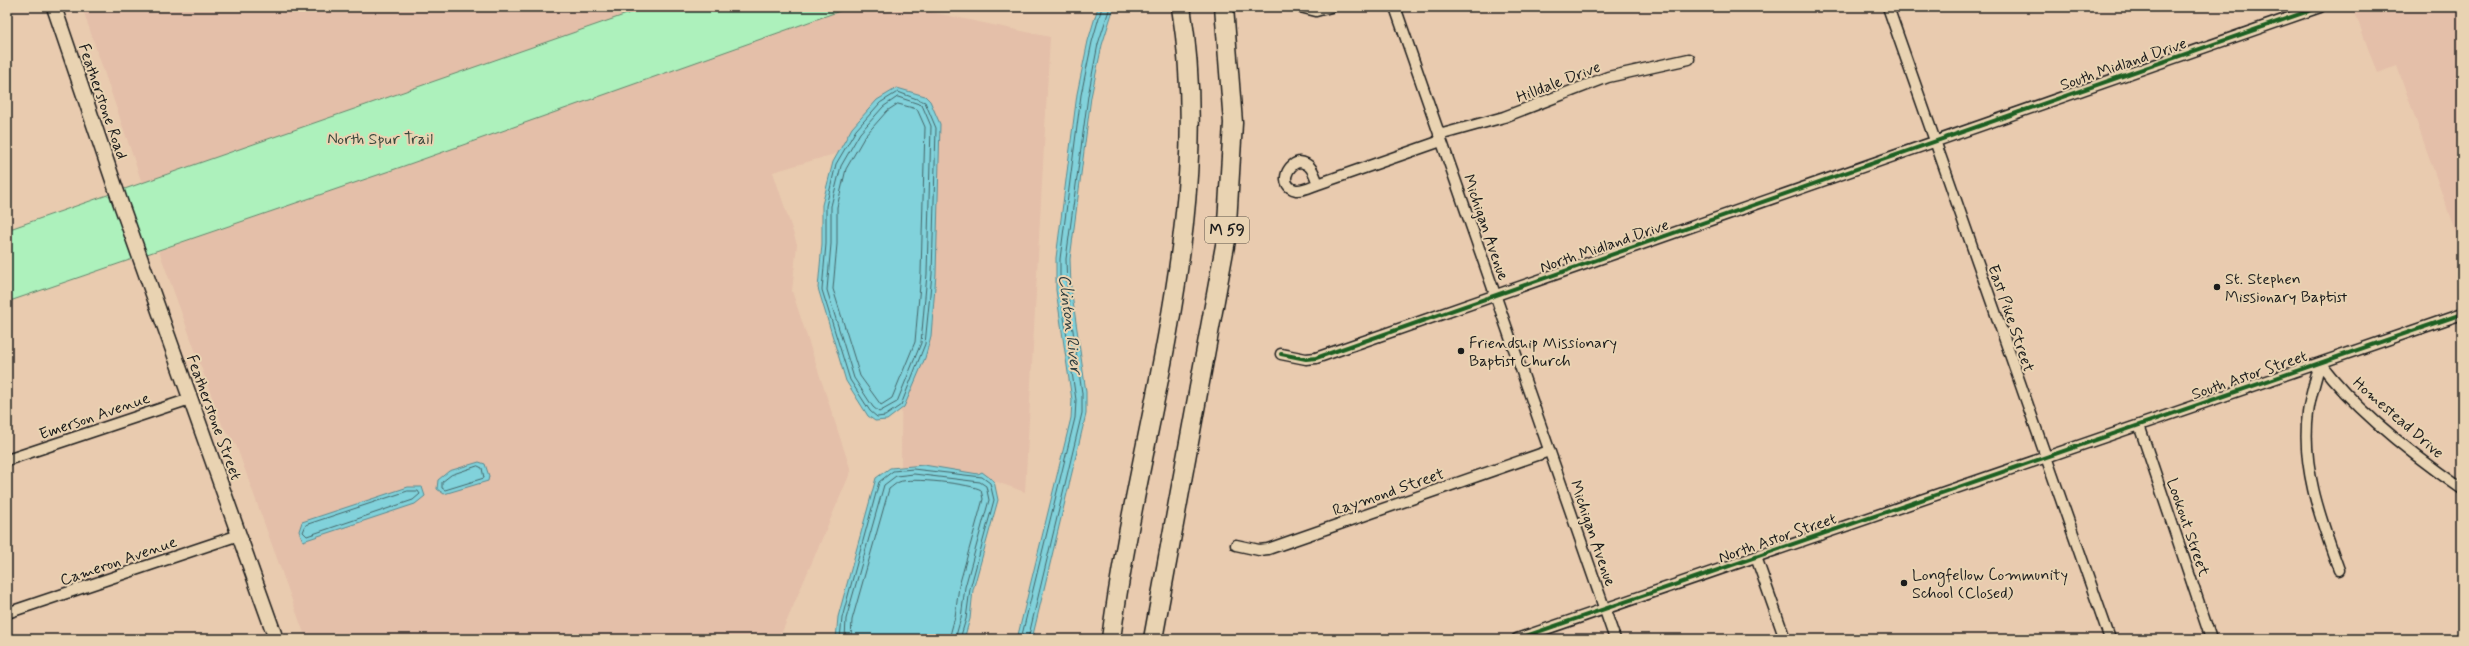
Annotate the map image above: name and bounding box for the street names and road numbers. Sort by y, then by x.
street label: South Midland Drive [2057,33,2190,96]
street label: Featherstone Road [73,41,132,162]
street label: Hilldale Drive [1513,57,1604,108]
street label: Michigan Avenue [1458,172,1514,284]
street label: North Midland Drive [1537,215,1672,278]
road number: M 59 [1205,217,1249,243]
street label: East Pike Street [1982,262,2039,375]
street label: South Astor Street [2189,346,2310,405]
street label: Featherstone Street [181,352,246,483]
street label: Homestead Drive [2348,373,2448,464]
street label: Emerson Avenue [36,388,153,445]
street label: Raymond Street [1330,463,1447,521]
street label: Lookout Street [2161,476,2214,580]
street label: Michigan Avenue [1565,478,1621,590]
street label: North Astor Street [1716,508,1839,568]
street label: Cameron Avenue [57,532,180,591]

